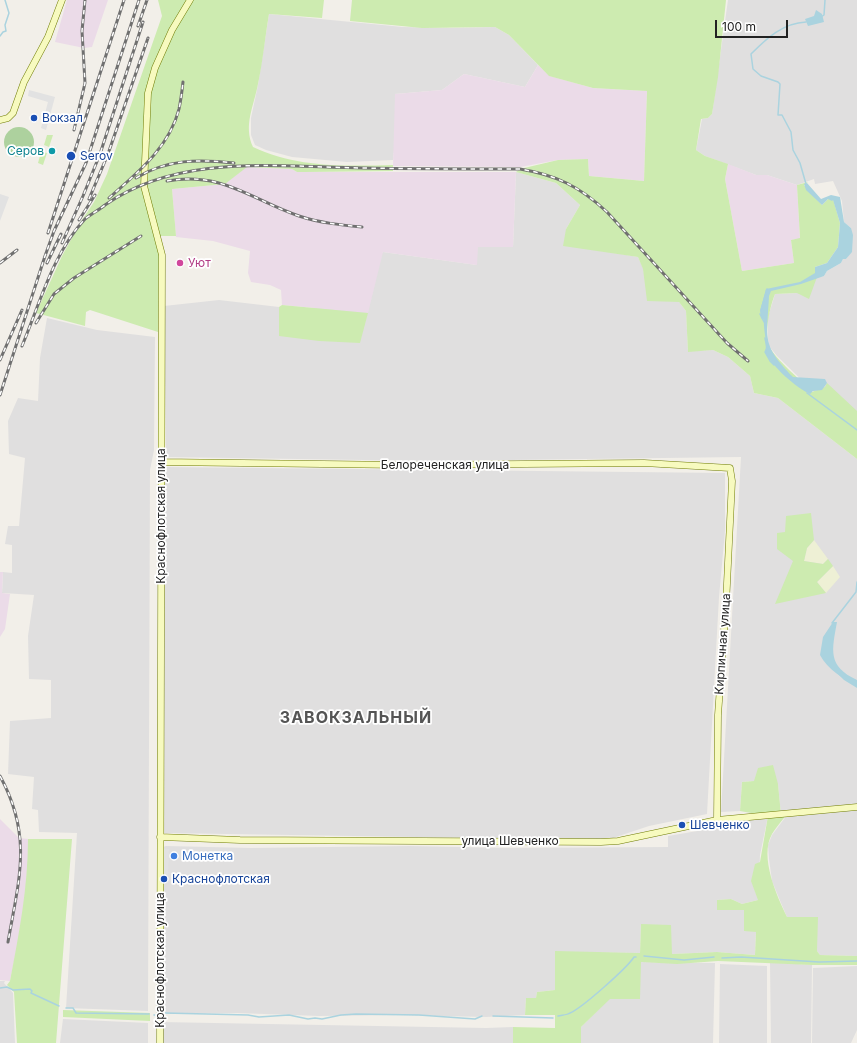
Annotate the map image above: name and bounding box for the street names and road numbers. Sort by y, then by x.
street label: Краснофлотская улица [154,448,168,584]
street label: Белореченская улица [381,458,509,472]
street label: Кирпичная улица [712,593,734,695]
street label: улица Шевченко [461,834,559,848]
street label: Краснофлотская улица [153,892,167,1028]

